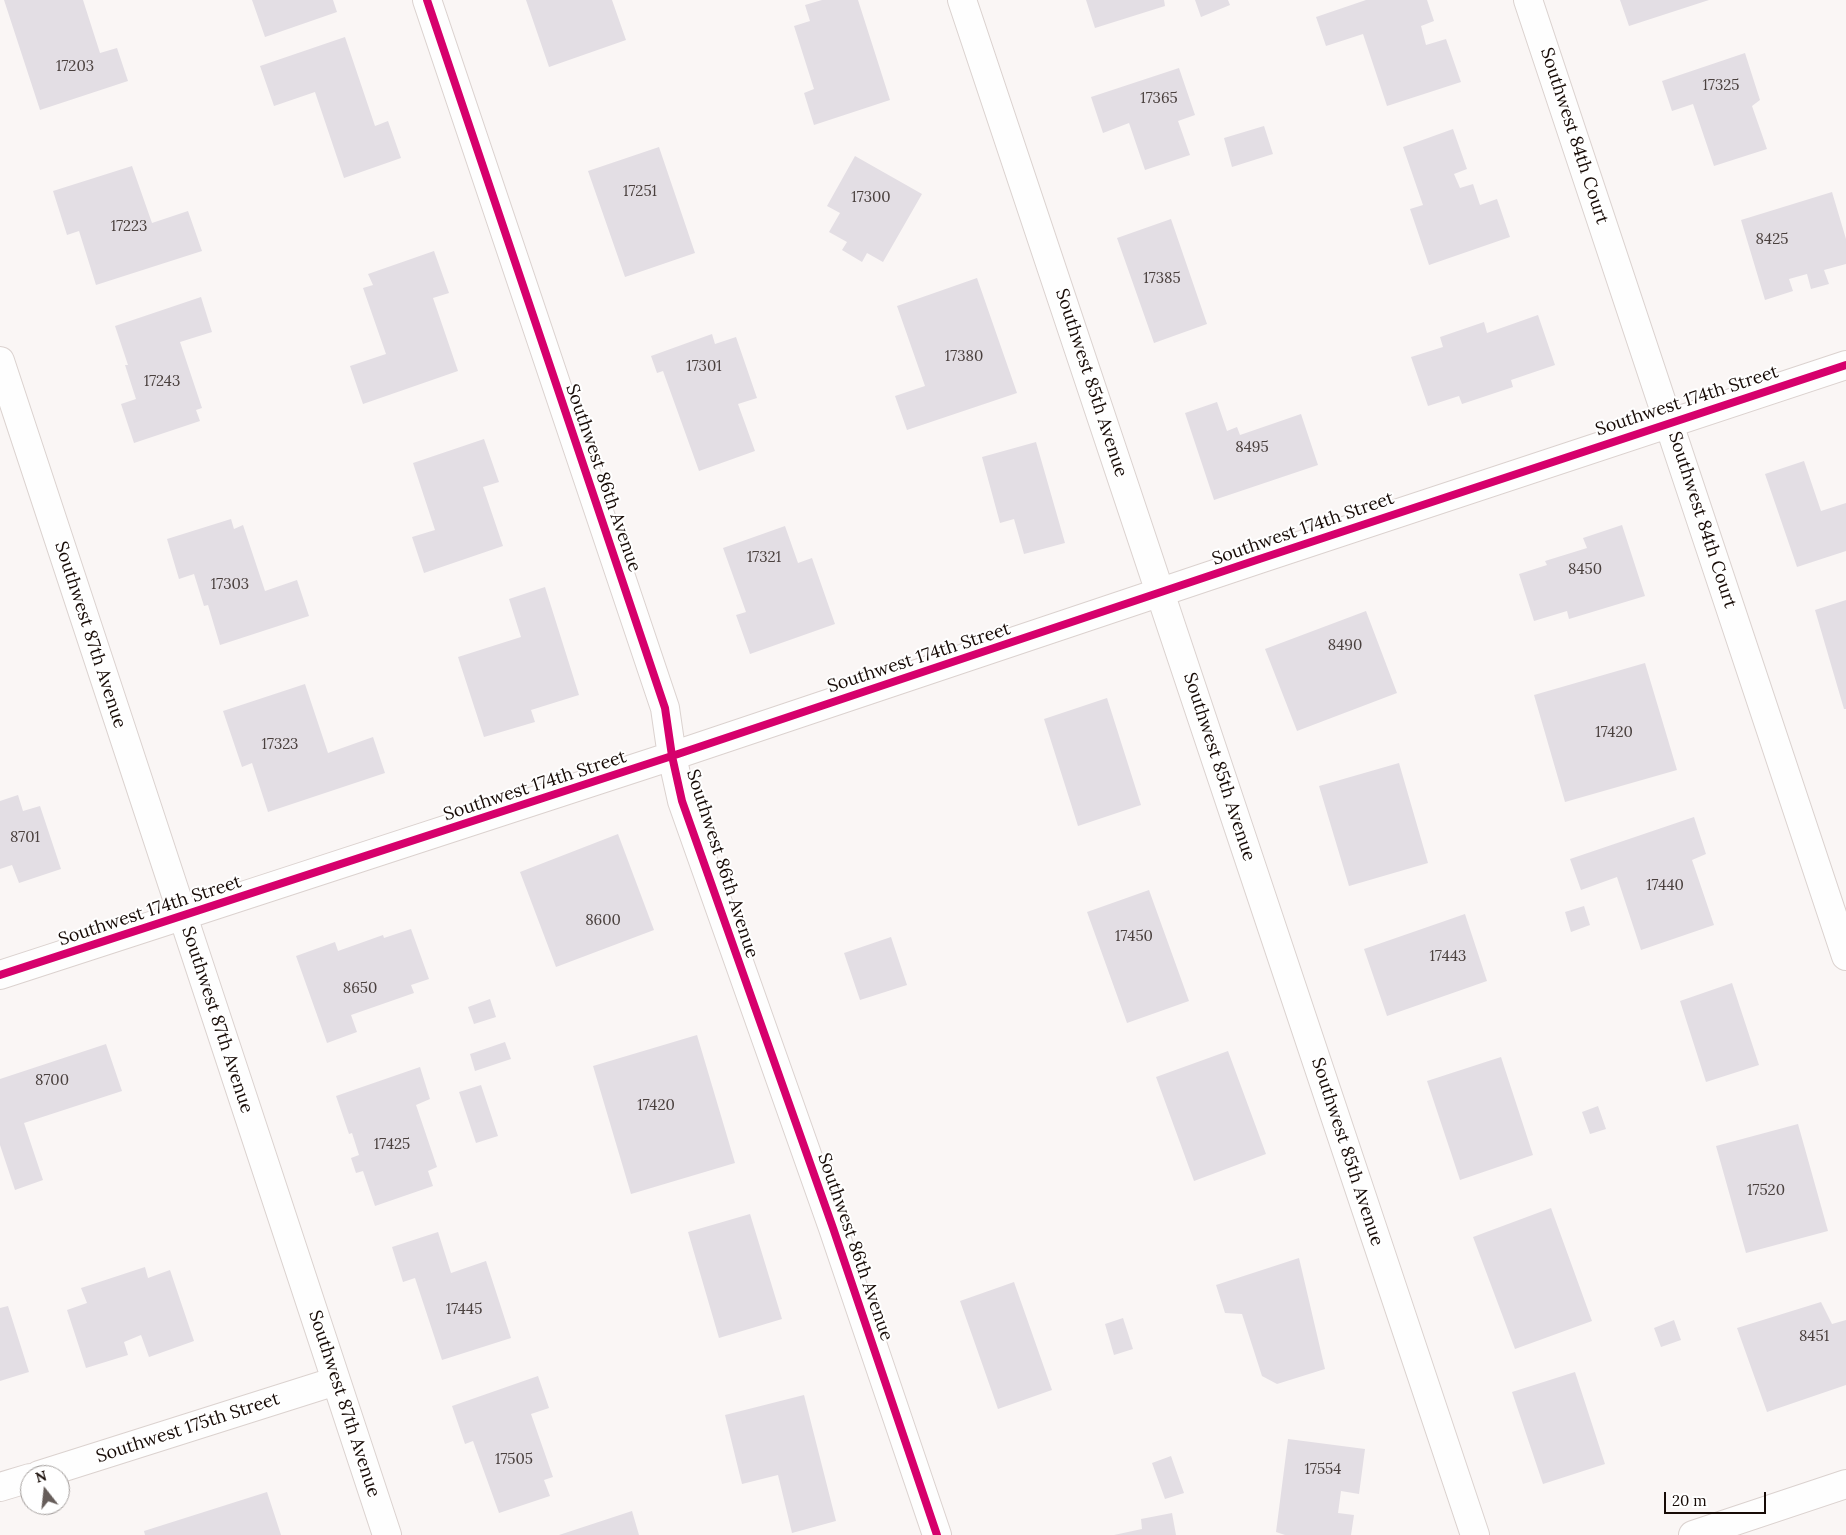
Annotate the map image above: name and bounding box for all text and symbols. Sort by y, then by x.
street label: Southwest 84th Court [1535,45,1613,227]
house number: 17203 [56,58,94,76]
house number: 17325 [1703,77,1739,95]
house number: 17365 [1140,90,1178,108]
house number: 17251 [623,183,657,201]
house number: 17300 [851,189,891,207]
house number: 17223 [111,218,147,236]
house number: 8425 [1756,231,1788,249]
house number: 17385 [1143,270,1181,288]
street label: Southwest 85th Avenue [1050,286,1132,480]
house number: 17380 [945,348,983,366]
house number: 17301 [686,358,722,376]
street label: Southwest 174th Street [1593,361,1781,441]
house number: 17243 [144,373,180,391]
street label: Southwest 86th Avenue [561,381,645,575]
street label: Southwest 84th Court [1663,429,1741,611]
house number: 8495 [1235,439,1269,457]
street label: Southwest 174th Street [1209,488,1397,570]
street label: Southwest 87th Avenue [50,539,130,731]
house number: 17321 [747,549,781,567]
house number: 8450 [1568,561,1602,579]
house number: 17303 [211,576,249,594]
street label: Southwest 174th Street [825,618,1013,698]
house number: 8490 [1328,637,1362,655]
street label: Southwest 85th Avenue [1178,670,1260,864]
house number: 17420 [1595,724,1633,742]
house number: 17323 [262,736,298,754]
street label: Southwest 174th Street [441,746,629,826]
street label: Southwest 86th Avenue [681,767,763,961]
house number: 8701 [10,829,40,847]
street label: Southwest 174th Street [56,871,244,951]
house number: 17440 [1646,877,1684,895]
house number: 8600 [585,912,621,930]
street label: Southwest 87th Avenue [177,924,257,1116]
house number: 17450 [1115,928,1153,946]
house number: 17443 [1430,948,1466,966]
house number: 8650 [343,980,377,998]
street label: Southwest 85th Avenue [1306,1055,1388,1249]
house number: 8700 [35,1072,69,1090]
house number: 17420 [637,1097,675,1115]
house number: 17425 [374,1136,410,1154]
street label: Southwest 86th Avenue [813,1150,897,1344]
house number: 17520 [1747,1182,1785,1200]
house number: 17445 [446,1301,482,1319]
street label: Southwest 87th Avenue [304,1308,384,1500]
house number: 8451 [1799,1328,1829,1346]
street label: Southwest 175th Street [94,1388,282,1468]
house number: 17505 [495,1451,533,1469]
house number: 17554 [1305,1461,1341,1479]
north arrow [20,1465,70,1515]
text: N [33,1466,49,1487]
scale bar [1666,1482,1768,1514]
text: 20 m [1672,1491,1707,1510]

